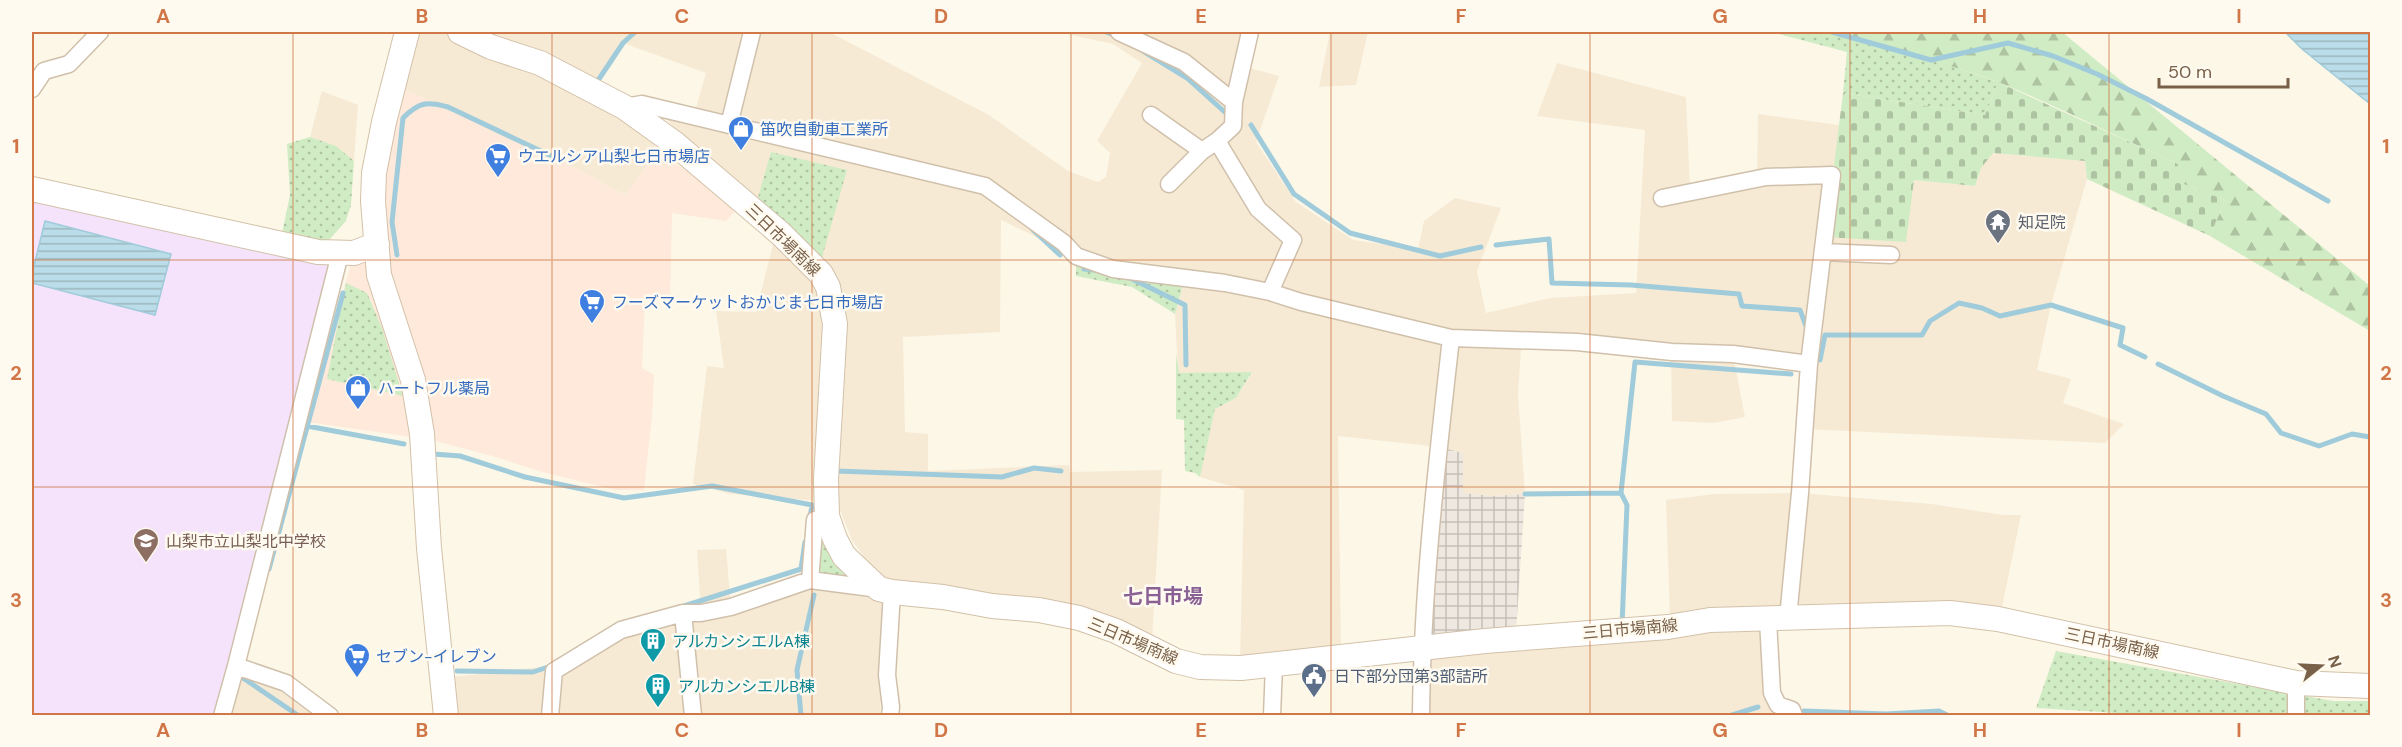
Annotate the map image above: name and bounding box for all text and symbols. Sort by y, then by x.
text: A [156,3,170,29]
text: B [416,3,428,29]
text: C [675,3,689,29]
text: D [934,3,948,29]
text: E [1195,3,1207,29]
text: F [1455,3,1467,29]
text: G [1712,3,1728,29]
text: H [1973,3,1987,29]
text: I [2236,3,2242,29]
scale bar [2159,51,2288,89]
text: 50 m [2168,60,2212,84]
shop icon: 笛吹自動車工業所 [726,114,756,152]
place label: 笛吹自動車工業所 [760,119,888,140]
text: 1 [12,133,20,159]
text: 1 [2382,133,2390,159]
supermarket icon: ウエルシア山梨七日市場店 [483,141,513,179]
place label: ウエルシア山梨七日市場店 [518,146,710,167]
street label: 三日市場南線 [741,199,825,281]
temple icon: 知足院 [1983,207,2013,245]
place label: 知足院 [2018,212,2066,233]
supermarket icon: フーズマーケットおかじま七日市場店 [577,287,607,325]
place label: フーズマーケットおかじま七日市場店 [612,292,883,313]
text: 2 [10,360,22,386]
text: 2 [2380,360,2392,386]
shop icon: ハートフル薬局 [343,373,373,411]
place label: ハートフル薬局 [378,378,490,399]
school or university icon: 山梨市立山梨北中学校 [131,526,161,564]
place label: 山梨市立山梨北中学校 [166,531,326,552]
district label: 七日市場 [1123,583,1203,609]
text: 3 [10,587,22,613]
text: 3 [2380,587,2392,613]
street label: 三日市場南線 [1085,613,1181,669]
street label: 三日市場南線 [1581,614,1679,644]
street label: 三日市場南線 [2063,623,2161,663]
building icon: アルカンシエルA棟 [638,626,668,664]
place label: アルカンシエルA棟 [672,631,810,652]
north arrow [2291,636,2351,696]
supermarket icon: セブン-イレブン [342,641,372,679]
place label: セブン-イレブン [376,646,497,667]
text: N [2323,653,2347,670]
public building icon: 日下部分団第3部詰所 [1299,661,1329,699]
place label: 日下部分団第3部詰所 [1334,666,1487,687]
building icon: アルカンシエルB棟 [643,671,673,709]
place label: アルカンシエルB棟 [678,676,815,697]
text: A [156,717,170,743]
text: B [416,717,428,743]
text: C [675,717,689,743]
text: D [934,717,948,743]
text: E [1195,717,1207,743]
text: F [1455,717,1467,743]
text: G [1712,717,1728,743]
text: H [1973,717,1987,743]
text: I [2236,717,2242,743]

